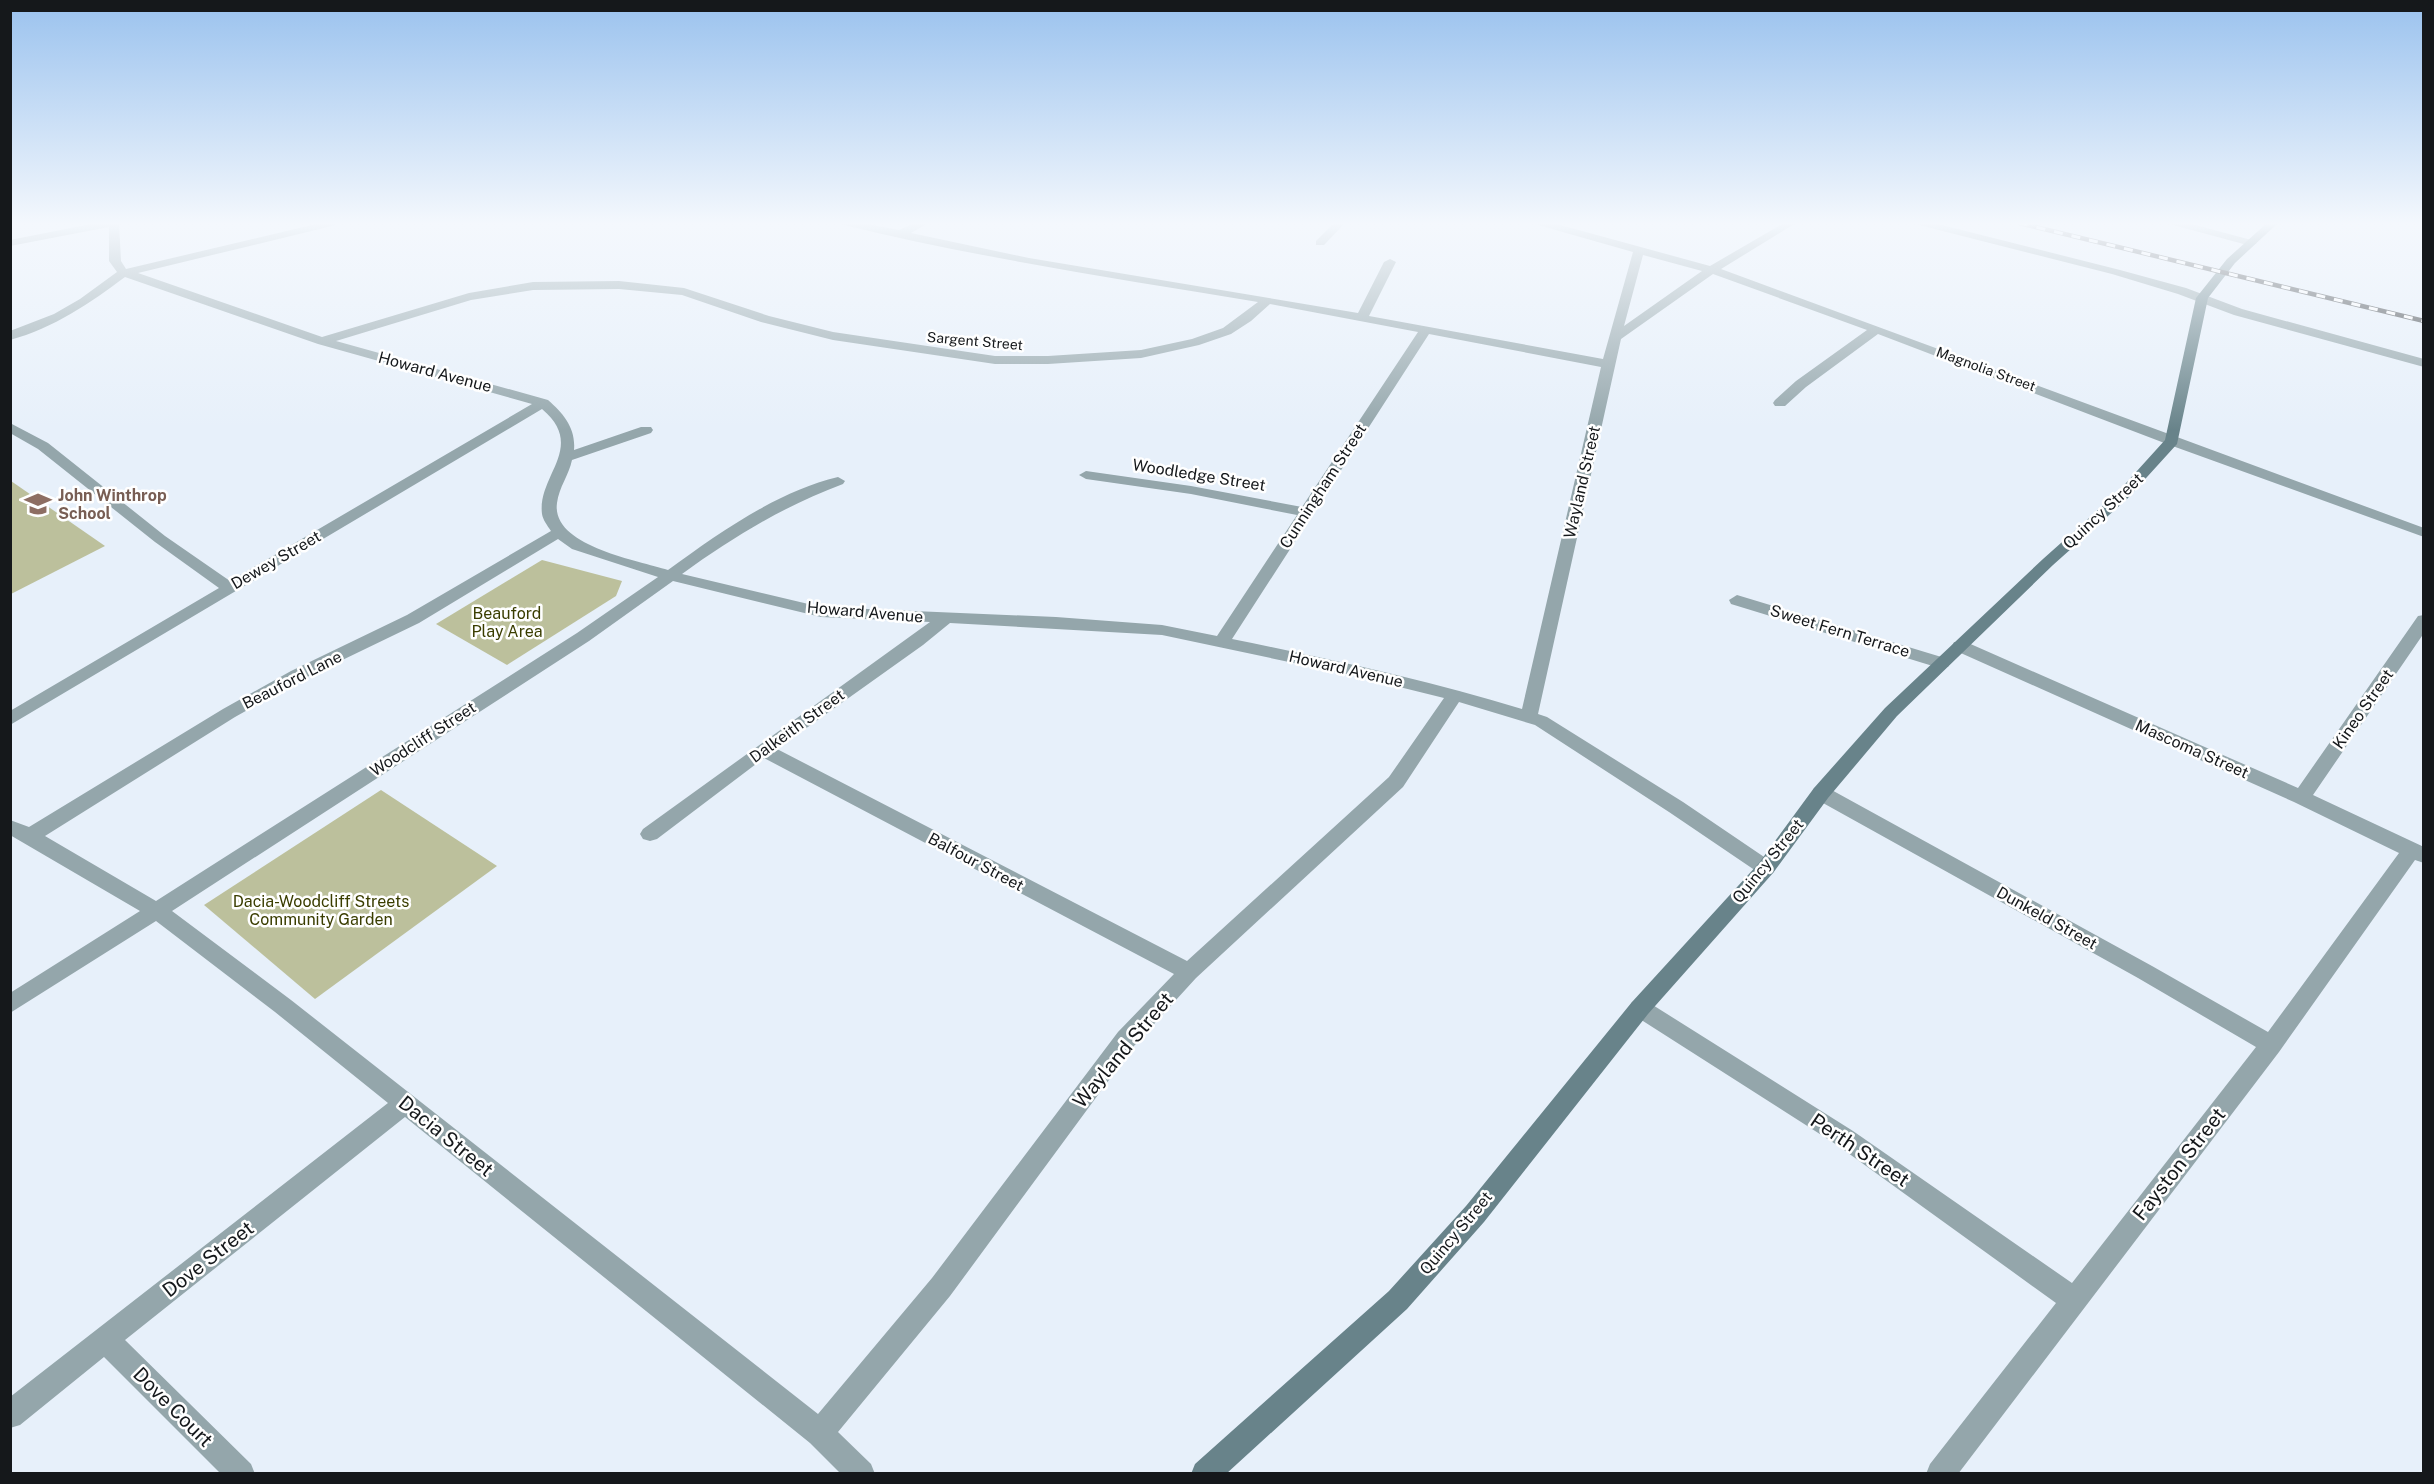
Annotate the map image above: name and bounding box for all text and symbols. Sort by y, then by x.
street label: Sargent Street [926,329,1024,353]
street label: Magnolia Street [1934,344,2038,394]
street label: Howard Avenue [376,348,494,396]
street label: Cunningham Street [1276,420,1370,552]
street label: Wayland Street [1560,424,1604,540]
street label: Woodledge Street [1131,455,1267,495]
street label: Quincy Street [2059,469,2147,553]
place label: John Winthrop School [58,486,167,523]
school or university icon: John Winthrop School [23,489,53,519]
street label: Dewey Street [228,527,324,593]
street label: Howard Avenue [806,597,924,627]
street label: Sweet Fern Terrace [1768,601,1912,661]
park label: Beauford Play Area [471,604,543,641]
street label: Beauford Lane [239,647,345,713]
street label: Howard Avenue [1287,647,1405,691]
street label: Kineo Street [2329,666,2397,752]
street label: Dalkeith Street [746,685,848,767]
street label: Woodcliff Street [367,698,479,780]
street label: Mascoma Street [2132,716,2252,782]
street label: Quincy Street [1728,815,1808,907]
street label: Balfour Street [925,829,1027,895]
street label: Dunkeld Street [1993,883,2101,953]
park label: Dacia-Woodcliff Streets Community Garden [233,892,409,929]
street label: Wayland Street [1068,987,1178,1113]
street label: Dacia Street [394,1090,498,1182]
street label: Fayston Street [2128,1103,2230,1225]
street label: Perth Street [1806,1108,1914,1192]
street label: Quincy Street [1416,1188,1496,1278]
street label: Dove Street [158,1216,258,1302]
street label: Dove Court [128,1362,218,1452]

